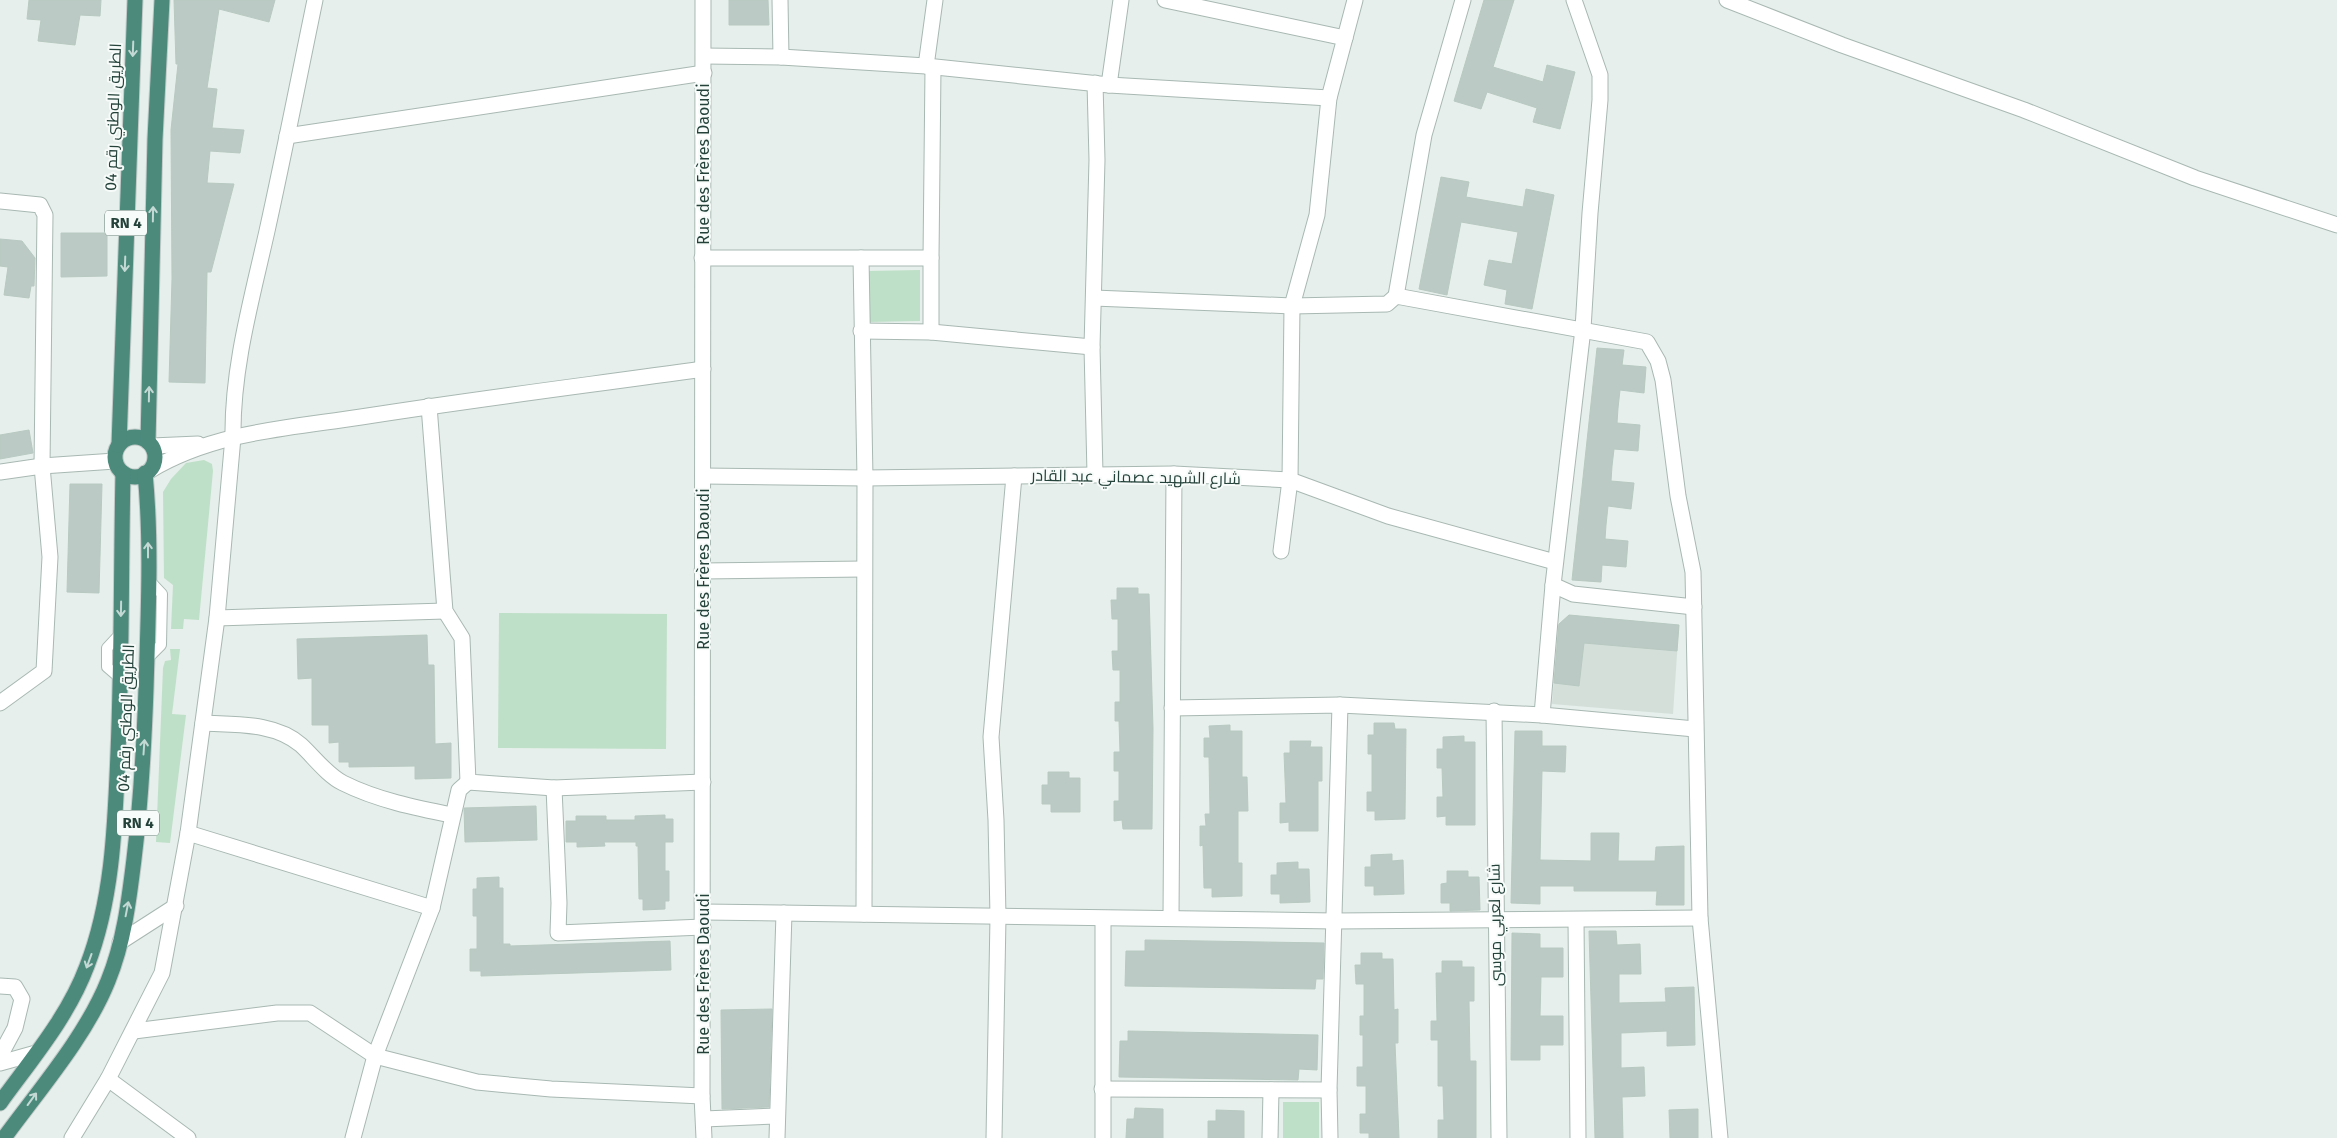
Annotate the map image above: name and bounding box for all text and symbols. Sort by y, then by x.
one-way arrow [128,40,138,56]
street label: الطريق الوطني رقم 04 [101,43,129,191]
street label: Rue des Frères Daoudi [694,83,713,245]
one-way arrow [148,206,158,222]
road number: RN 4 [105,210,147,236]
one-way arrow [120,255,130,271]
one-way arrow [144,386,154,402]
street label: شارع الشهيد عصماني عبد القادر [1030,466,1241,492]
street label: Rue des Frères Daoudi [694,488,713,650]
one-way arrow [143,542,153,558]
one-way arrow [116,600,126,617]
street label: الطريق الوطني رقم 04 [114,644,142,792]
one-way arrow [139,739,148,755]
road number: RN 4 [117,810,159,836]
street label: شارع لعربي موسى [1484,863,1510,986]
street label: Rue des Frères Daoudi [694,893,713,1055]
one-way arrow [123,901,133,917]
one-way arrow [84,953,93,968]
one-way arrow [27,1093,38,1106]

